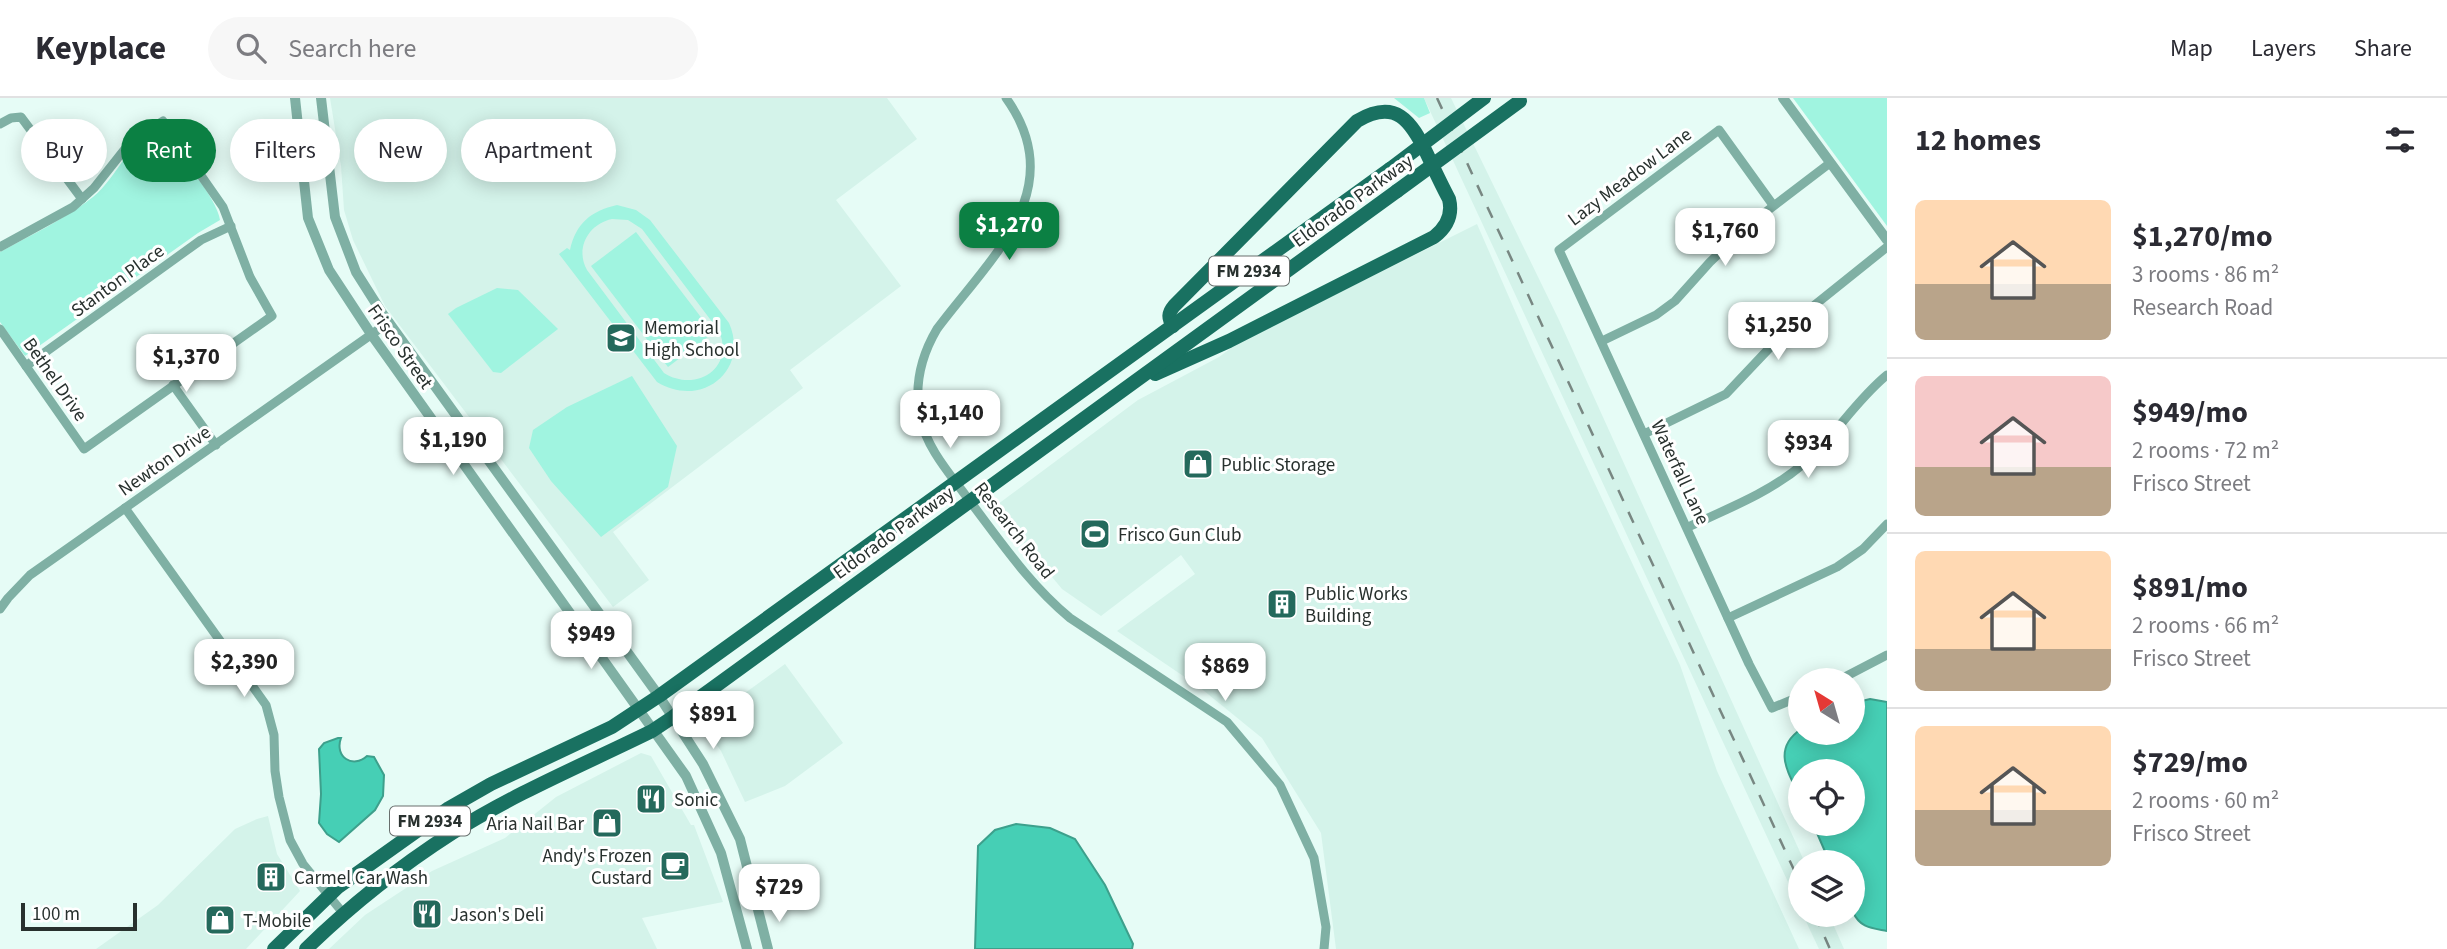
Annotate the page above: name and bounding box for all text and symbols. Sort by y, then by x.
search box [208,17,698,80]
text: Keyplace [35,25,166,72]
icon: search [232,29,270,67]
text: Search here [288,30,416,67]
text: Map [2170,31,2213,66]
text: Layers [2251,31,2316,66]
text: Share [2354,31,2412,66]
chip: Buy [21,119,107,182]
chip: Rent [121,119,216,182]
chip: Filters [230,119,340,182]
chip: New [354,119,447,182]
chip: Apartment [461,119,616,182]
text: 12 homes [1915,119,2041,162]
icon: filters [2381,121,2419,159]
street label: Lazy Meadow Lane [1562,122,1697,233]
street label: Eldorado Parkway [1287,148,1419,254]
pin: $1,270 [952,202,1066,262]
text: $1,270 [975,208,1043,241]
pin: $1,760 [1668,208,1782,268]
text: $1,760 [1691,214,1759,247]
text: $1,270/mo [2132,215,2273,258]
icon: home [1971,228,2055,312]
street label: Stanton Place [66,238,170,324]
road number: FM 2934 [1209,256,1289,286]
text: 3 rooms · 86 m² [2132,258,2279,291]
text: Research Road [2132,291,2273,324]
street label: Frisco Street [361,299,439,395]
pin: $1,250 [1721,302,1835,362]
text: $1,250 [1744,308,1812,341]
place label: Memorial High School [644,315,740,364]
school or university icon: Memorial High School [604,321,638,355]
street label: Bethel Drive [16,333,93,427]
pin: $1,370 [129,334,243,394]
text: $1,370 [152,340,220,373]
pin: $1,140 [893,390,1007,450]
text: $949/mo [2132,391,2248,434]
text: $1,140 [916,396,984,429]
icon: home [1971,404,2055,488]
street label: Waterfall Lane [1644,416,1716,530]
pin: $1,190 [396,418,510,477]
street label: Newton Drive [113,419,217,503]
pin: $934 [1767,420,1849,480]
text: $1,190 [419,423,487,456]
text: $934 [1784,426,1832,459]
text: 2 rooms · 72 m² [2132,434,2279,467]
shop icon: Public Storage [1181,447,1215,481]
place label: Public Storage [1221,452,1335,479]
text: Frisco Street [2132,467,2251,500]
street label: Research Road [967,477,1060,585]
street label: Eldorado Parkway [828,480,960,586]
sports icon: Frisco Gun Club [1078,517,1112,551]
place label: Frisco Gun Club [1118,522,1241,549]
text: $891/mo [2132,566,2248,609]
icon: home [1971,579,2055,663]
place label: Public Works Building [1305,581,1408,630]
building icon: Public Works Building [1265,587,1299,621]
text: 2 rooms · 66 m² [2132,609,2279,642]
pin: $949 [550,612,632,671]
text: $949 [567,617,615,650]
pin: $2,390 [187,640,301,699]
text: Frisco Street [2132,642,2251,675]
pin: $869 [1184,644,1266,703]
text: $2,390 [210,645,278,678]
text: $869 [1201,649,1249,682]
north arrow [1788,668,1866,746]
map controls [1788,668,1865,927]
pin: $891 [672,692,754,751]
text: $891 [689,697,737,730]
text: $729/mo [2132,741,2248,784]
icon: home [1971,754,2055,838]
button: locate [1788,759,1865,836]
restaurant icon: Sonic [634,782,668,816]
text: 2 rooms · 60 m² [2132,784,2279,817]
place label: Sonic [674,787,719,814]
road number: FM 2934 [390,806,470,836]
shop icon: Aria Nail Bar [590,806,624,840]
place label: Aria Nail Bar [487,811,584,838]
text: Frisco Street [2132,817,2251,850]
place label: Andy's Frozen Custard [542,843,652,892]
cafe icon: Andy's Frozen Custard [658,849,692,883]
button: layers [1788,850,1865,927]
building icon: Carmel Car Wash [254,860,288,894]
pin: $729 [738,864,820,924]
place label: Carmel Car Wash [294,865,428,892]
text: $729 [755,870,803,903]
restaurant icon: Jason's Deli [410,897,444,931]
scale bar [21,900,136,932]
text: 100 m [32,901,80,928]
place label: Jason's Deli [450,902,544,929]
shop icon: T-Mobile [203,903,237,937]
place label: T-Mobile [243,908,311,935]

